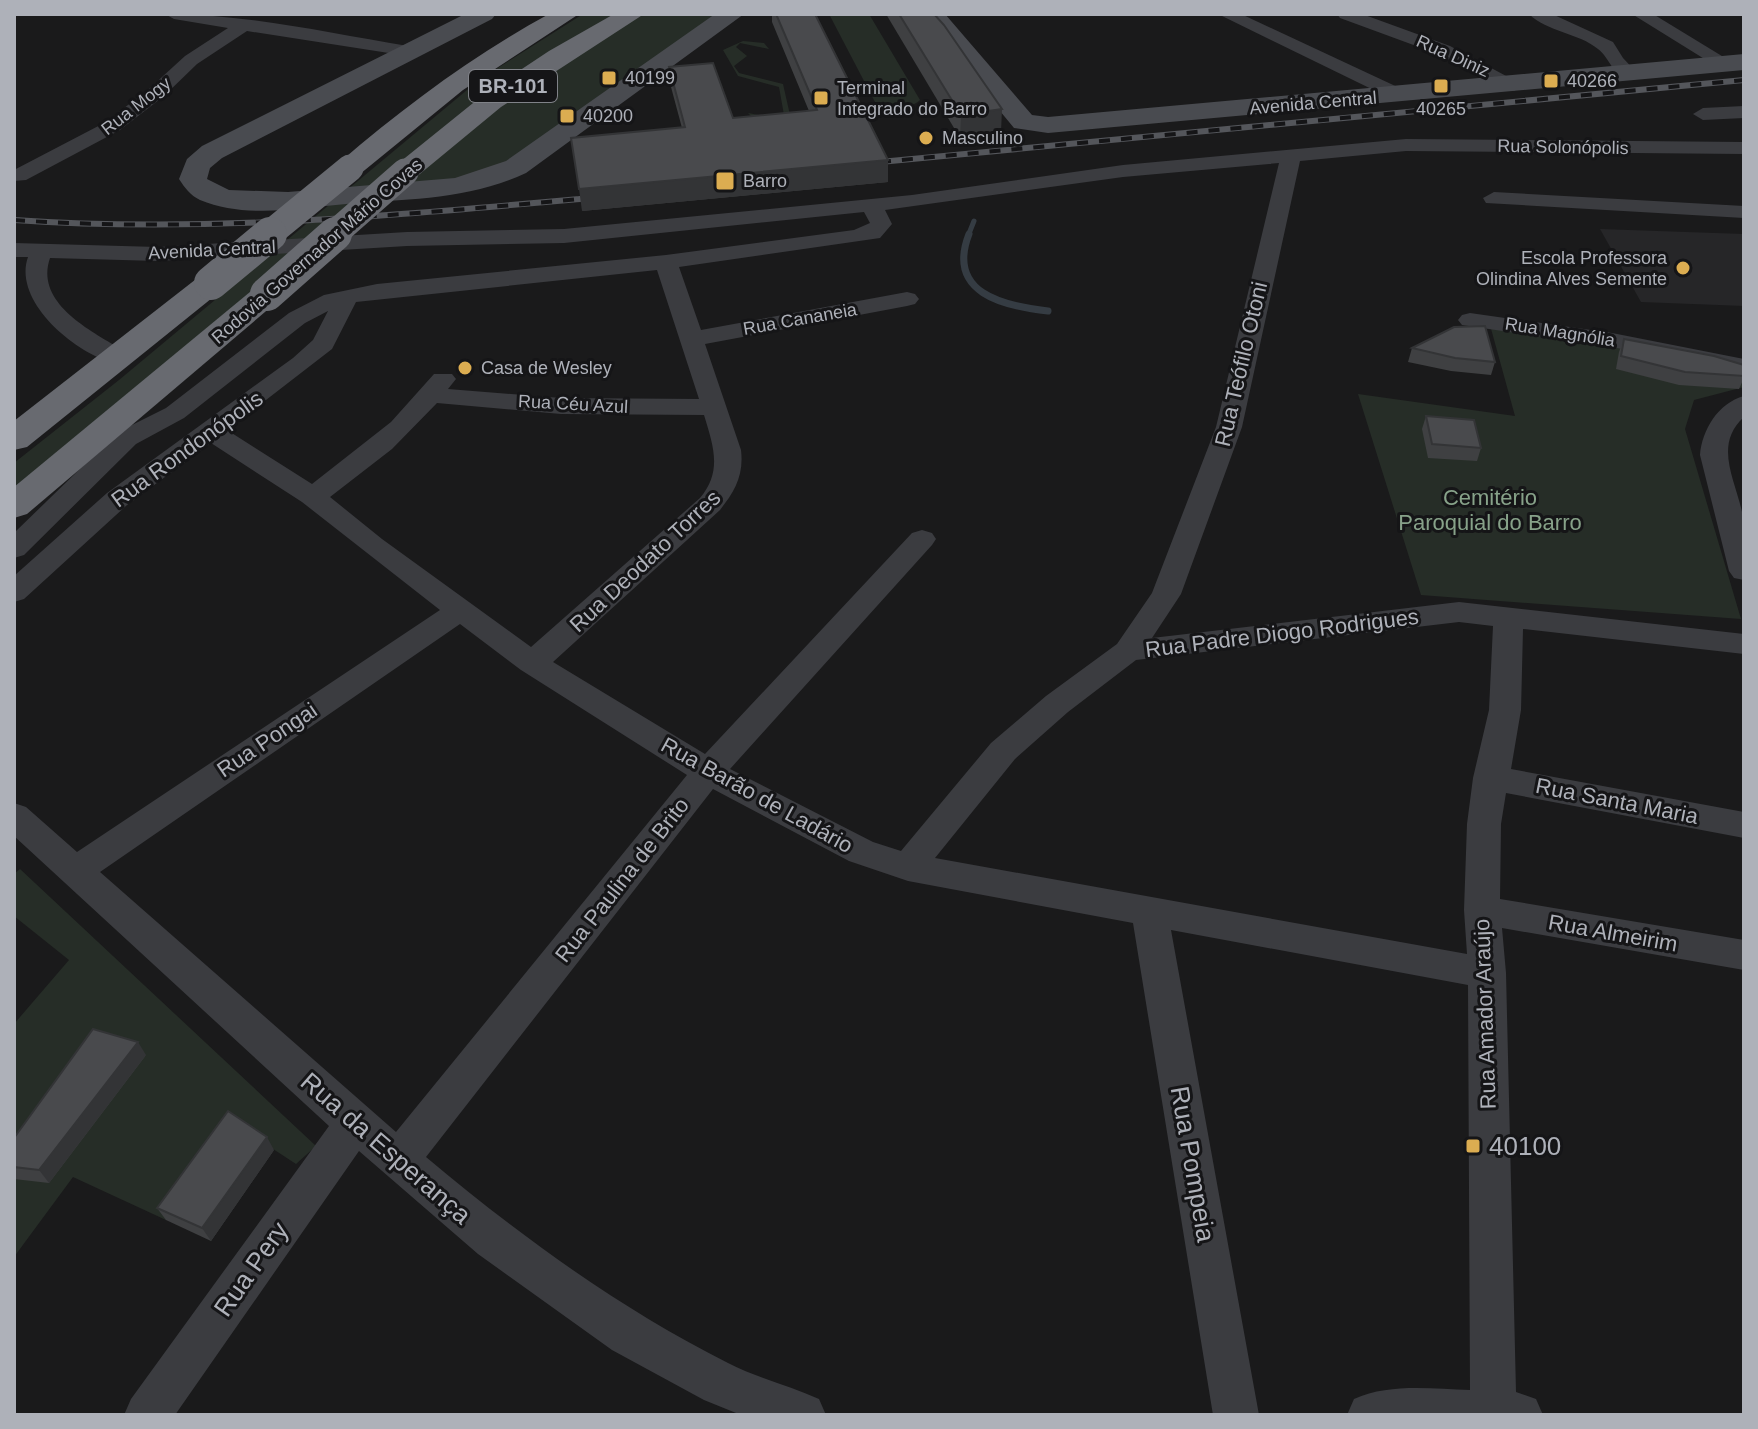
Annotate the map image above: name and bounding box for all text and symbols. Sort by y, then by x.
street label: Rua Diniz [1413,31,1493,81]
place label: 40199 [625,68,675,88]
marker: 40199 [600,69,618,87]
road number: BR-101 [469,70,557,102]
place label: 40266 [1567,71,1617,91]
marker: 40266 [1542,72,1560,90]
street label: Rua Mogy [98,73,174,139]
marker: 40265 [1432,77,1450,95]
place label: Terminal Integrado do Barro [837,78,987,119]
street label: Avenida Central [1248,87,1378,119]
marker: Terminal Integrado do Barro [812,89,830,107]
place label: 40265 [1416,99,1466,119]
place label: 40200 [583,106,633,126]
marker: 40200 [558,107,576,125]
place label: Masculino [942,128,1023,148]
marker: Masculino [917,129,935,147]
street label: Rua Solonópolis [1497,136,1629,158]
street label: Rodovia Governador Mário Covas [208,154,426,348]
marker: Barro [714,170,736,192]
place label: Barro [743,171,787,191]
street label: Avenida Central [148,237,276,263]
place label: Escola Professora Olindina Alves Semente [1476,248,1668,289]
marker: Escola Professora Olindina Alves Semente [1674,259,1692,277]
street label: Rua Teófilo Otoni [1210,279,1272,449]
street label: Rua Cananeia [742,299,859,339]
street label: Rua Magnólia [1504,313,1617,351]
place label: Casa de Wesley [481,358,612,378]
marker: Casa de Wesley [456,359,474,377]
street label: Rua Rondonópolis [106,386,268,512]
street label: Rua Céu Azul [518,391,628,417]
street label: Rua Deodato Torres [565,485,725,637]
park label: Cemitério Paroquial do Barro [1398,485,1582,535]
street label: Rua Padre Diogo Rodrigues [1144,604,1420,662]
street label: Rua Pongai [212,697,322,783]
street label: Rua Barão de Ladário [657,732,857,858]
street label: Rua Santa Maria [1534,773,1701,829]
street label: Rua Paulina de Brito [550,793,694,967]
street label: Rua Almeirim [1546,909,1680,957]
street label: Rua Amador Araújo [1469,918,1501,1110]
street label: Rua da Esperança [295,1066,478,1230]
street label: Rua Pompeia [1165,1084,1222,1245]
place label: 40100 [1489,1131,1561,1161]
marker: 40100 [1464,1137,1482,1155]
street label: Rua Pery [208,1216,294,1322]

